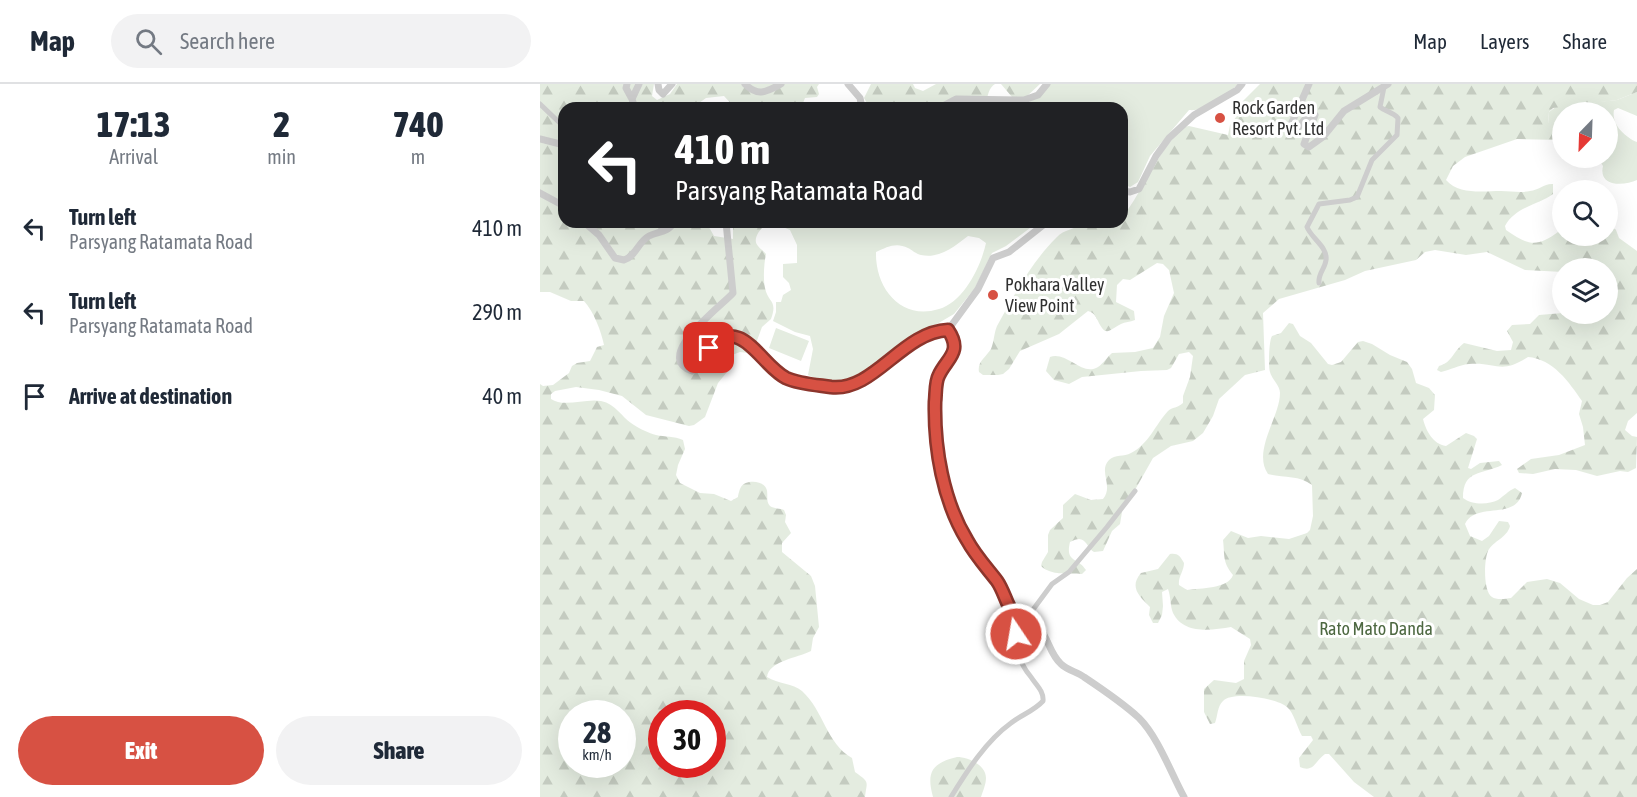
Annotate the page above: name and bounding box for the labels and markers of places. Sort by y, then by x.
place label: Rock Garden Resort Pvt. Ltd [1232,97,1324,139]
marker: Rock Garden Resort Pvt. Ltd [1213,111,1227,125]
place label: Pokhara Valley View Point [1005,274,1104,316]
marker: Pokhara Valley View Point [986,288,1000,302]
pin [683,322,734,373]

